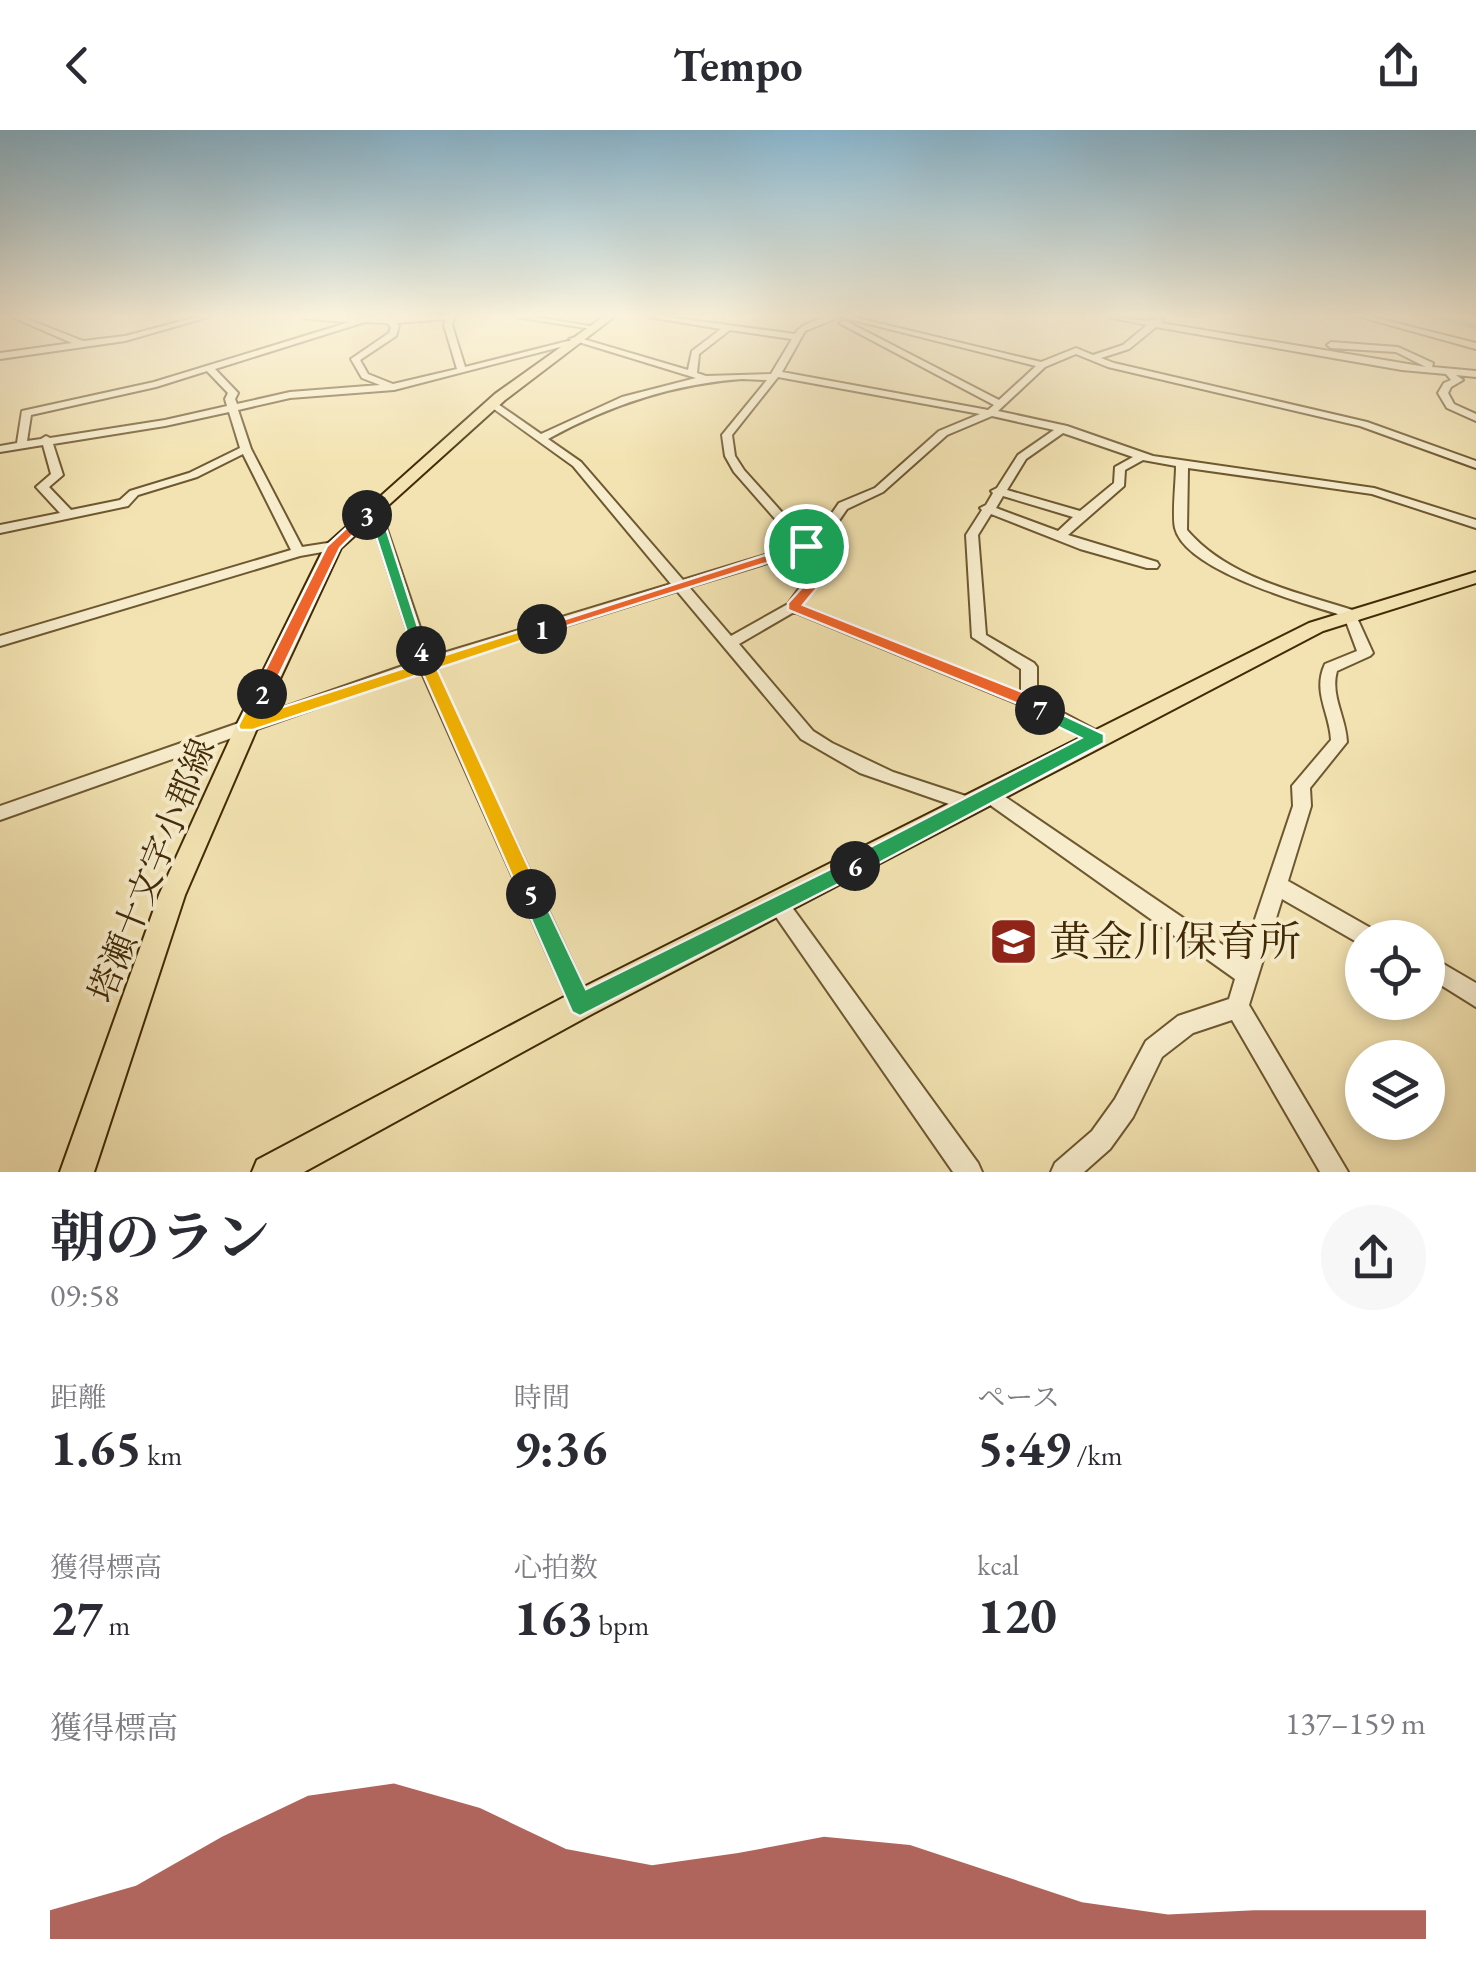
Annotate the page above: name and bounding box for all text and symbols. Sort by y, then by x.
text: Tempo [673,36,803,94]
icon: back [50,38,105,93]
icon: share [1371,38,1426,93]
pin: 3 [342,490,392,540]
text: 3 [360,497,374,533]
pin [764,504,849,589]
icon: arrive [779,519,834,574]
pin: 1 [517,604,567,654]
text: 1 [535,611,549,647]
pin: 4 [396,626,446,676]
text: 4 [414,633,428,669]
pin: 2 [237,669,287,719]
text: 2 [255,676,269,712]
pin: 7 [1015,685,1065,735]
text: 7 [1033,692,1047,728]
street label: 塔瀬十文字小郡線 [78,732,224,1008]
pin: 6 [830,841,880,891]
text: 6 [848,848,862,884]
pin: 5 [506,869,556,919]
text: 5 [524,876,538,912]
place label: 黄金川保育所 [1049,914,1301,969]
school or university icon: 黄金川保育所 [988,915,1040,967]
map controls [1345,920,1445,1140]
button: locate [1345,920,1445,1020]
button: layers [1345,1040,1445,1140]
text: 朝のラン [50,1201,270,1272]
button: share [1321,1205,1426,1310]
text: 09:58 [50,1274,119,1316]
text: 距離 [50,1379,106,1415]
text: 時間 [514,1379,570,1415]
text: ペース [977,1379,1060,1415]
text: 1.65 [50,1415,142,1480]
text: 9:36 [514,1415,607,1480]
text: 5:49 [977,1415,1071,1480]
text: km [142,1437,182,1473]
text: /km [1071,1437,1122,1473]
text: kcal [977,1547,1019,1583]
text: 獲得標高 [50,1549,162,1585]
text: 心拍数 [514,1549,598,1585]
text: 120 [977,1583,1057,1648]
text: 27 [50,1585,103,1650]
text: 163 [514,1585,593,1650]
text: m [103,1607,130,1643]
text: bpm [593,1607,649,1643]
text: 137–159 m [1285,1702,1426,1744]
text: 獲得標高 [50,1707,178,1749]

